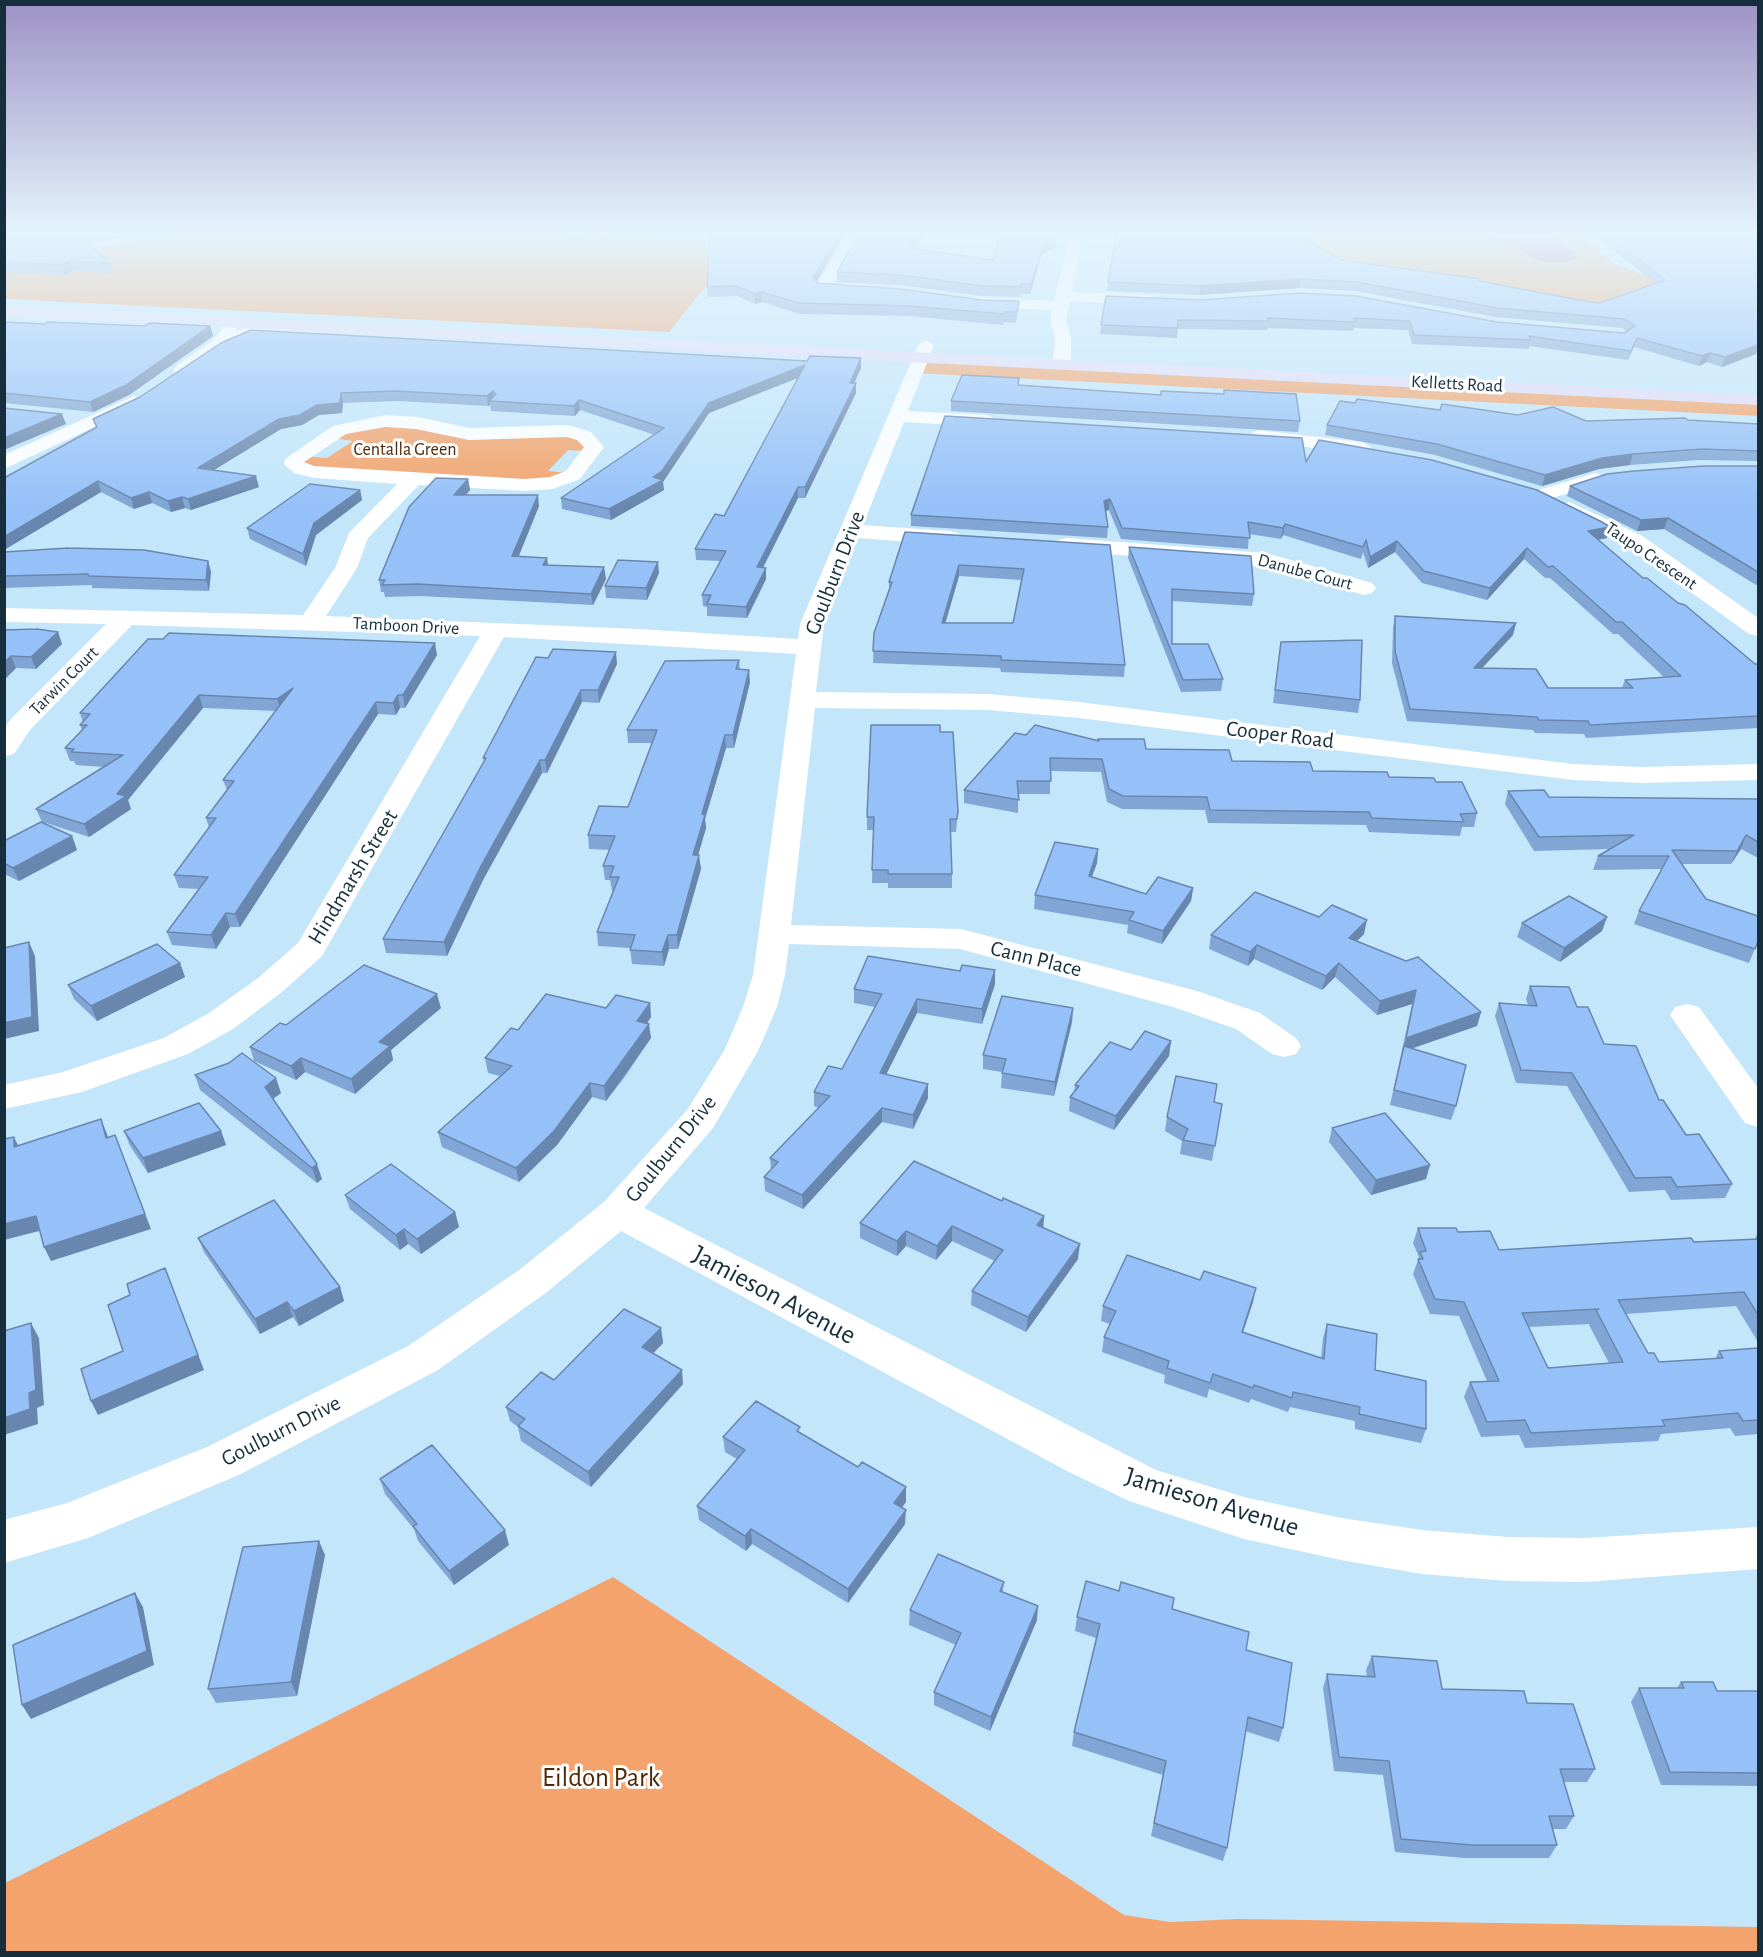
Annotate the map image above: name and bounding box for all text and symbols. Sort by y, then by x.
street label: Kelletts Road [1411,371,1503,397]
park label: Centalla Green [354,439,456,461]
street label: Goulburn Drive [799,507,871,639]
street label: Taupo Crescent [1601,517,1701,595]
street label: Danube Court [1255,549,1355,595]
street label: Tamboon Drive [352,612,460,640]
street label: Tarwin Court [25,642,103,720]
street label: Cooper Road [1225,715,1335,755]
street label: Hindmarsh Street [302,805,404,949]
street label: Cann Place [988,935,1084,983]
street label: Goulburn Drive [620,1090,722,1208]
street label: Jamieson Avenue [687,1238,861,1352]
street label: Goulburn Drive [217,1390,345,1472]
street label: Jamieson Avenue [1121,1460,1303,1544]
park label: Eildon Park [542,1762,660,1794]

